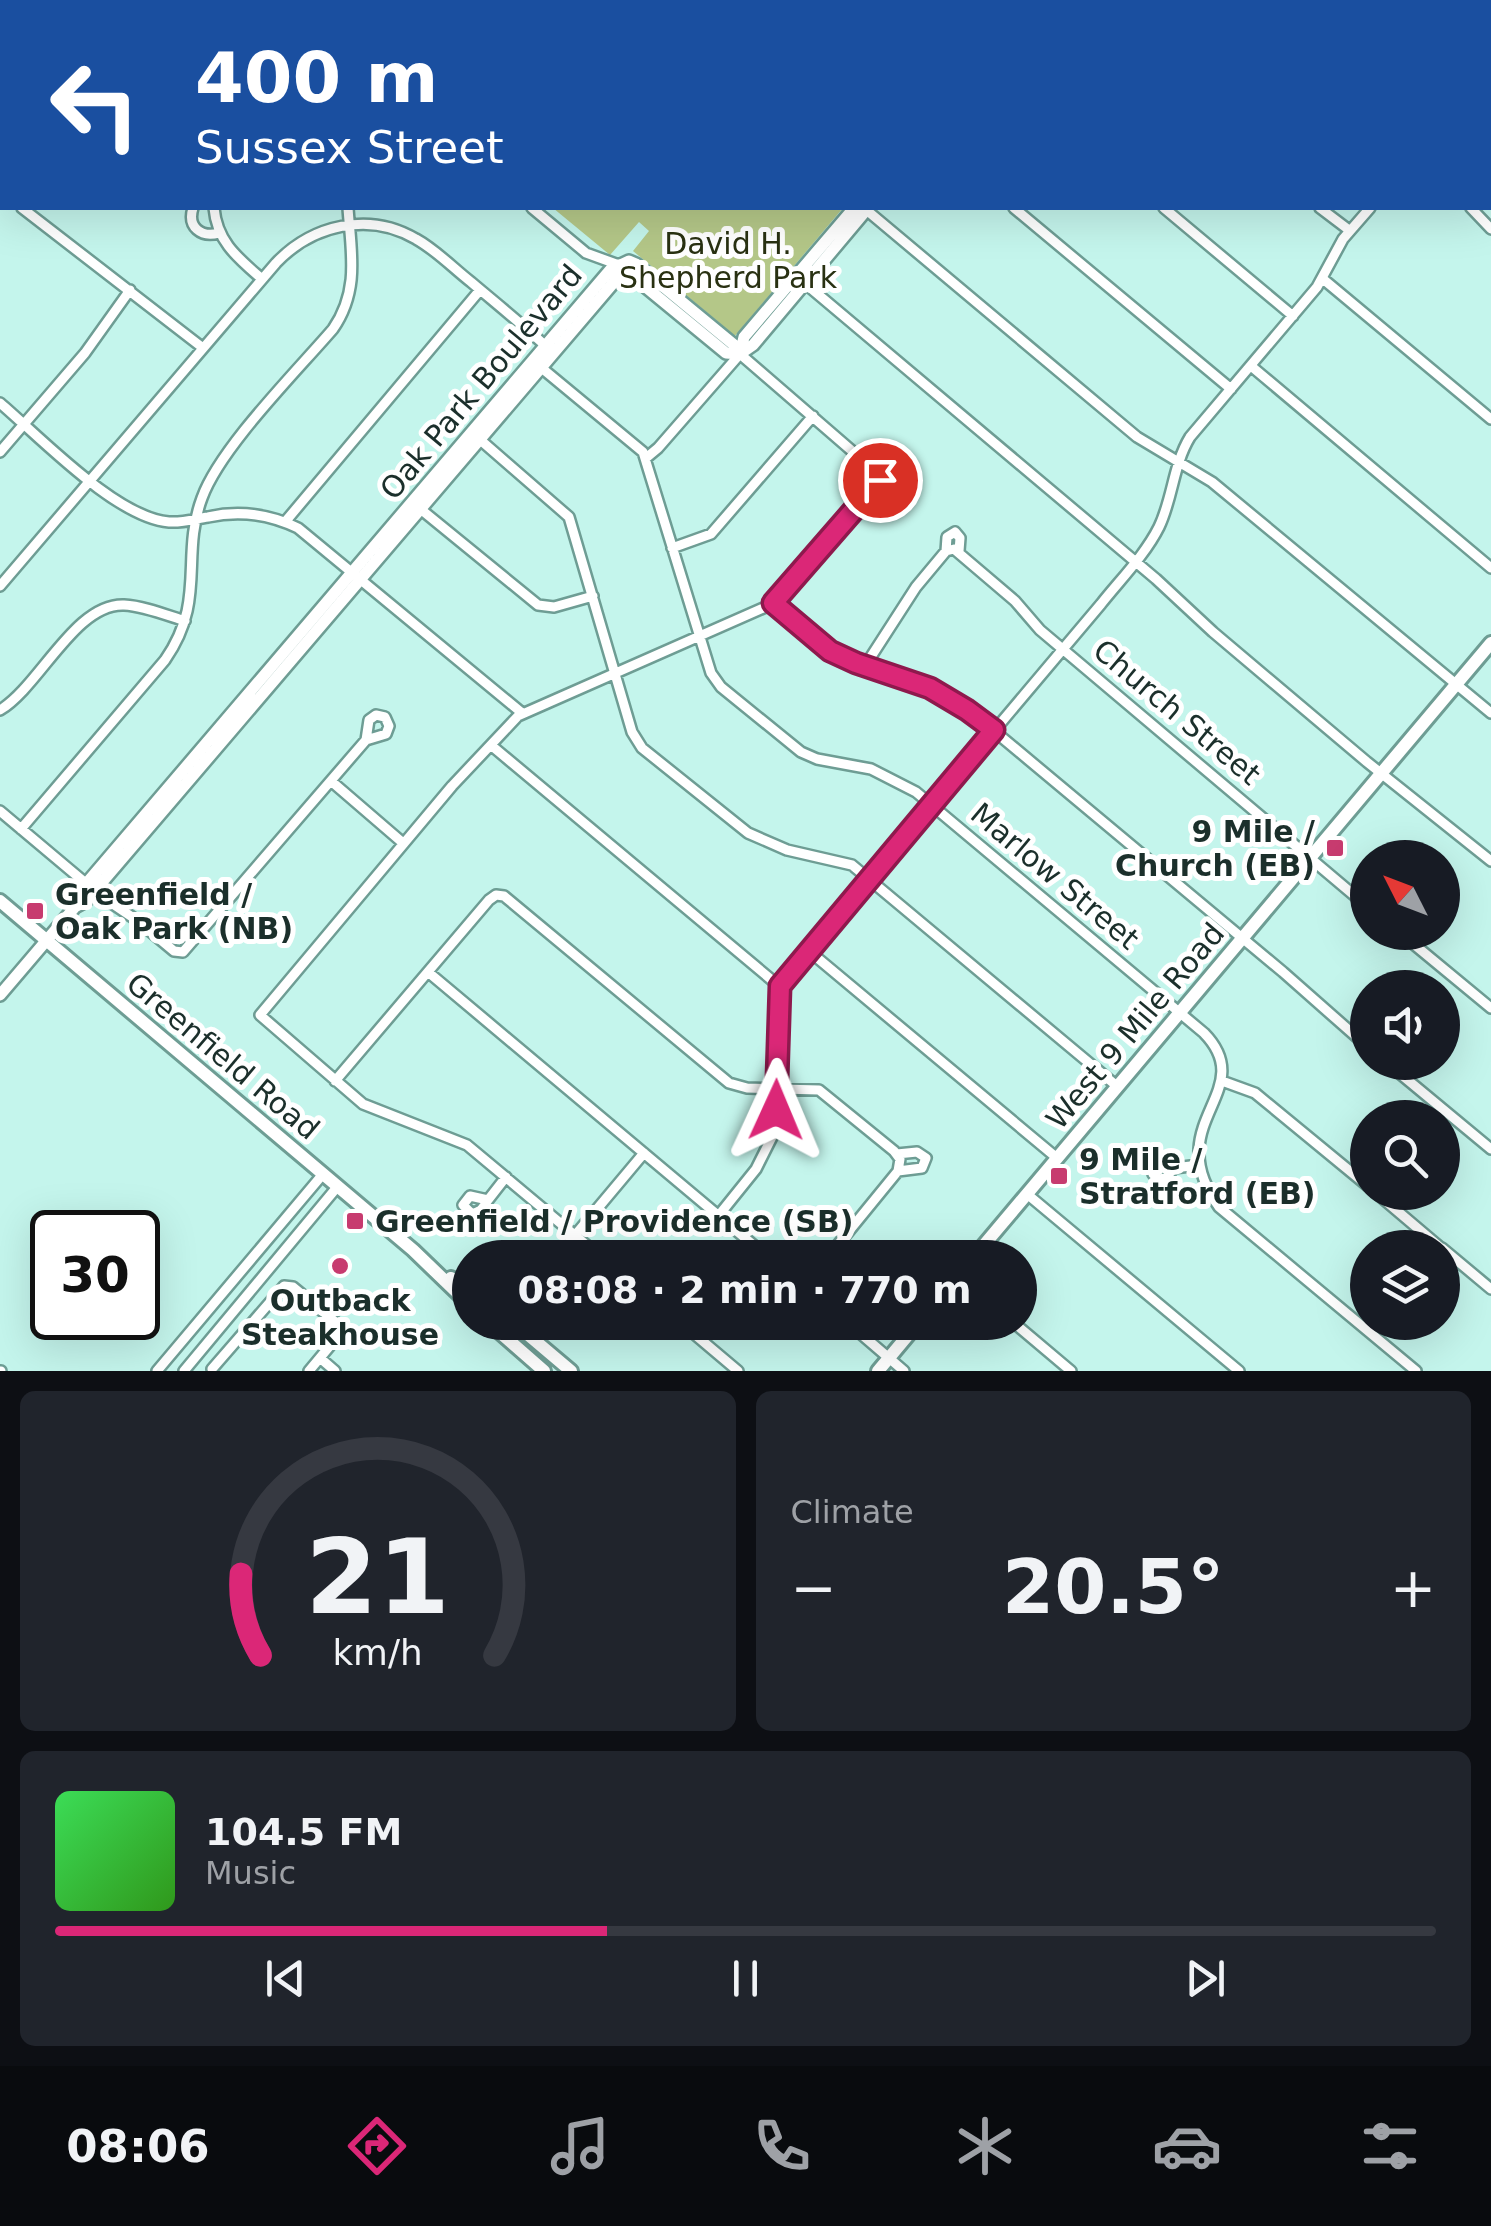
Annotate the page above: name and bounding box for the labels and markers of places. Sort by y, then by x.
pin [838,438,923,523]
place label: 9 Mile / Church (EB) [1115,814,1315,883]
marker: 9 Mile / Church (EB) [1324,837,1346,859]
place label: Greenfield / Oak Park (NB) [55,877,293,946]
marker: Greenfield / Oak Park (NB) [24,900,46,922]
place label: 9 Mile / Stratford (EB) [1079,1142,1315,1211]
marker: 9 Mile / Stratford (EB) [1048,1165,1070,1187]
place label: Greenfield / Providence (SB) [375,1204,854,1239]
marker: Greenfield / Providence (SB) [344,1210,366,1232]
marker: Outback Steakhouse [329,1255,351,1277]
place label: Outback Steakhouse [241,1283,439,1352]

